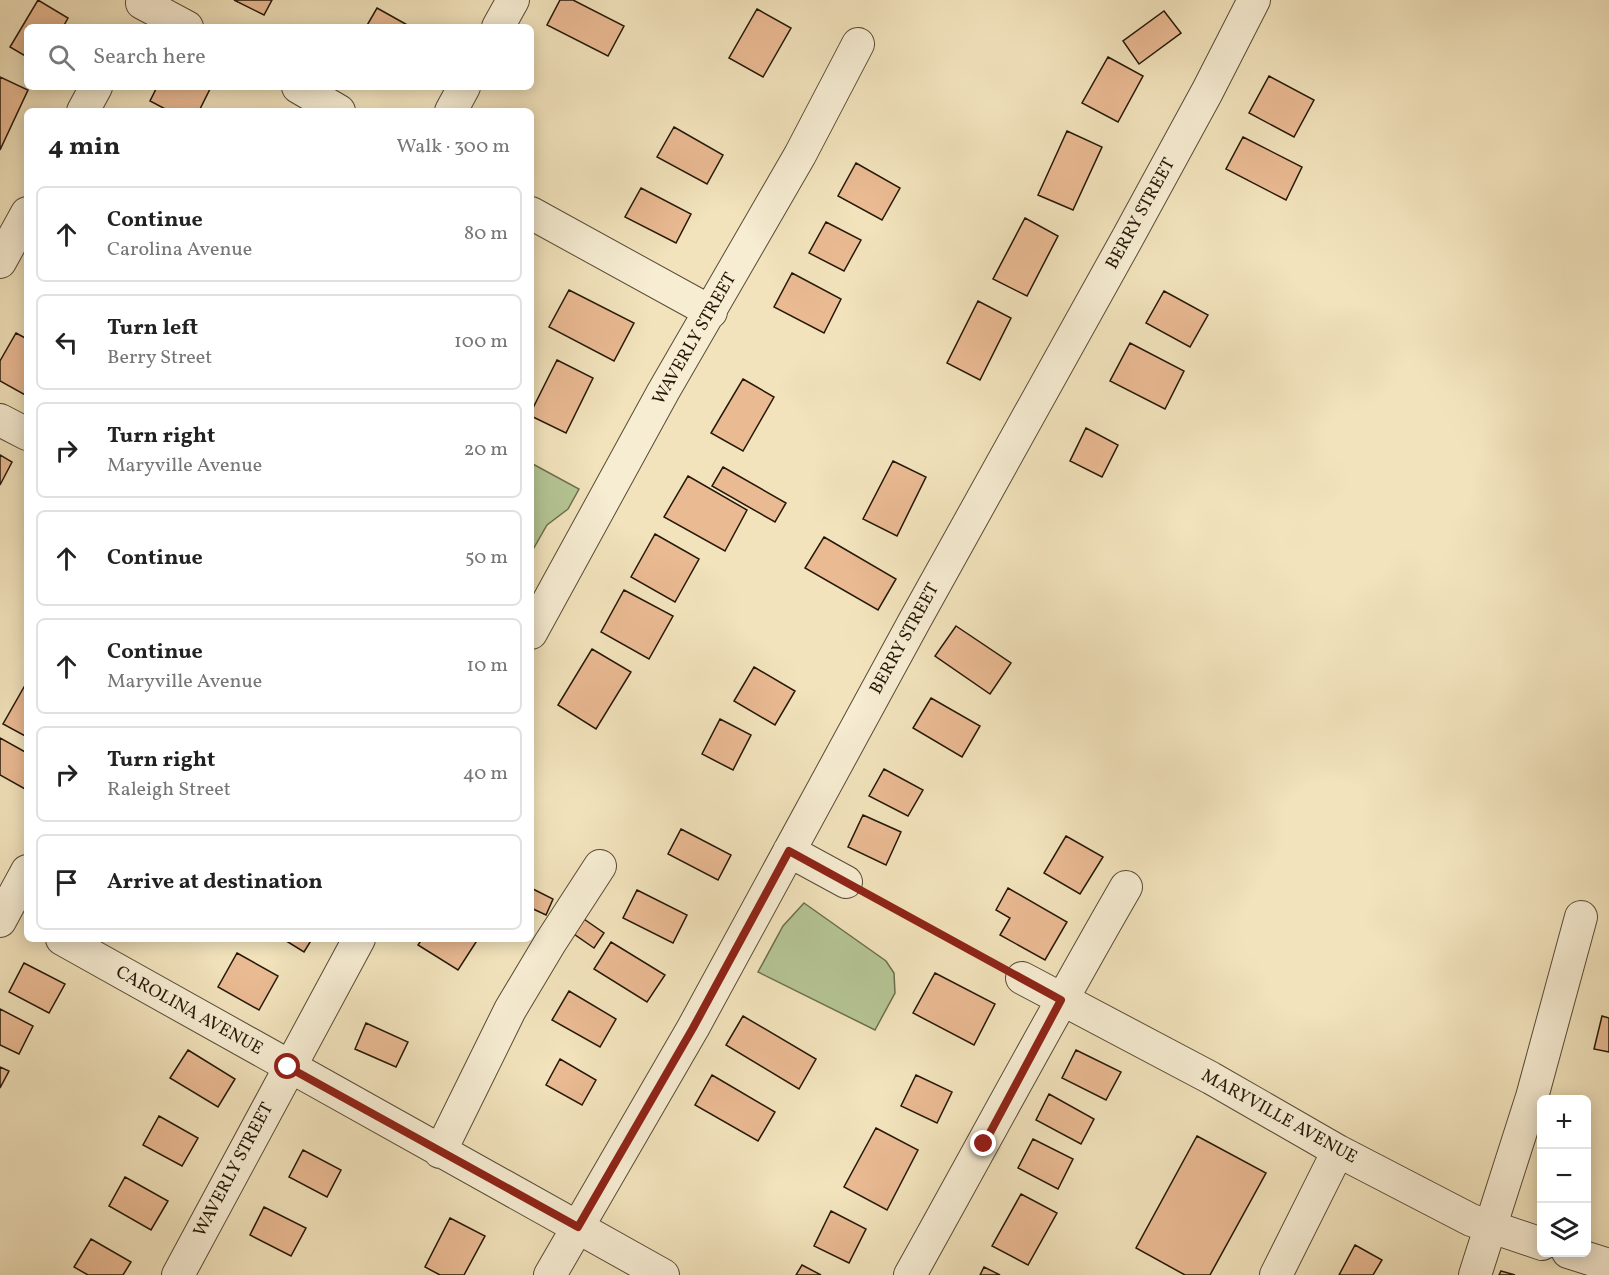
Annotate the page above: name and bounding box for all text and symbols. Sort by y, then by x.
search box [24,24,534,90]
icon: search [45,41,78,74]
text: Search here [93,42,206,73]
text: 4 min [48,129,120,165]
text: Walk · 300 m [397,133,510,161]
street label: BERRY STREET [1100,154,1182,274]
text: Continue [107,205,203,236]
icon: ahead [50,218,83,251]
text: 80 m [464,220,508,248]
text: Carolina Avenue [107,236,252,264]
street label: WAVERLY STREET [647,268,743,410]
text: Turn left [107,313,198,344]
icon: left [50,326,83,359]
text: 100 m [454,328,508,356]
text: Berry Street [107,344,212,372]
text: Turn right [107,421,215,452]
icon: right [50,434,83,467]
text: 20 m [464,436,508,464]
text: Maryville Avenue [107,452,262,480]
icon: ahead [50,542,83,575]
text: Continue [107,543,203,574]
text: 50 m [465,544,508,572]
street label: BERRY STREET [864,579,946,699]
text: Continue [107,637,203,668]
icon: ahead [50,650,83,683]
text: 10 m [467,652,508,680]
text: Maryville Avenue [107,668,262,696]
text: Turn right [107,745,215,776]
icon: right [50,758,83,791]
text: 40 m [463,760,508,788]
text: Raleigh Street [107,776,231,804]
icon: arrive [50,866,83,899]
text: Arrive at destination [107,867,323,898]
street label: CAROLINA AVENUE [111,960,267,1062]
route start [274,1053,300,1079]
street label: MARYVILLE AVENUE [1196,1064,1362,1170]
map controls [1537,1095,1591,1257]
button: + [1537,1095,1591,1149]
street label: WAVERLY STREET [188,1098,280,1242]
route end [970,1130,996,1156]
button: − [1537,1149,1591,1203]
button: layers [1537,1203,1591,1257]

